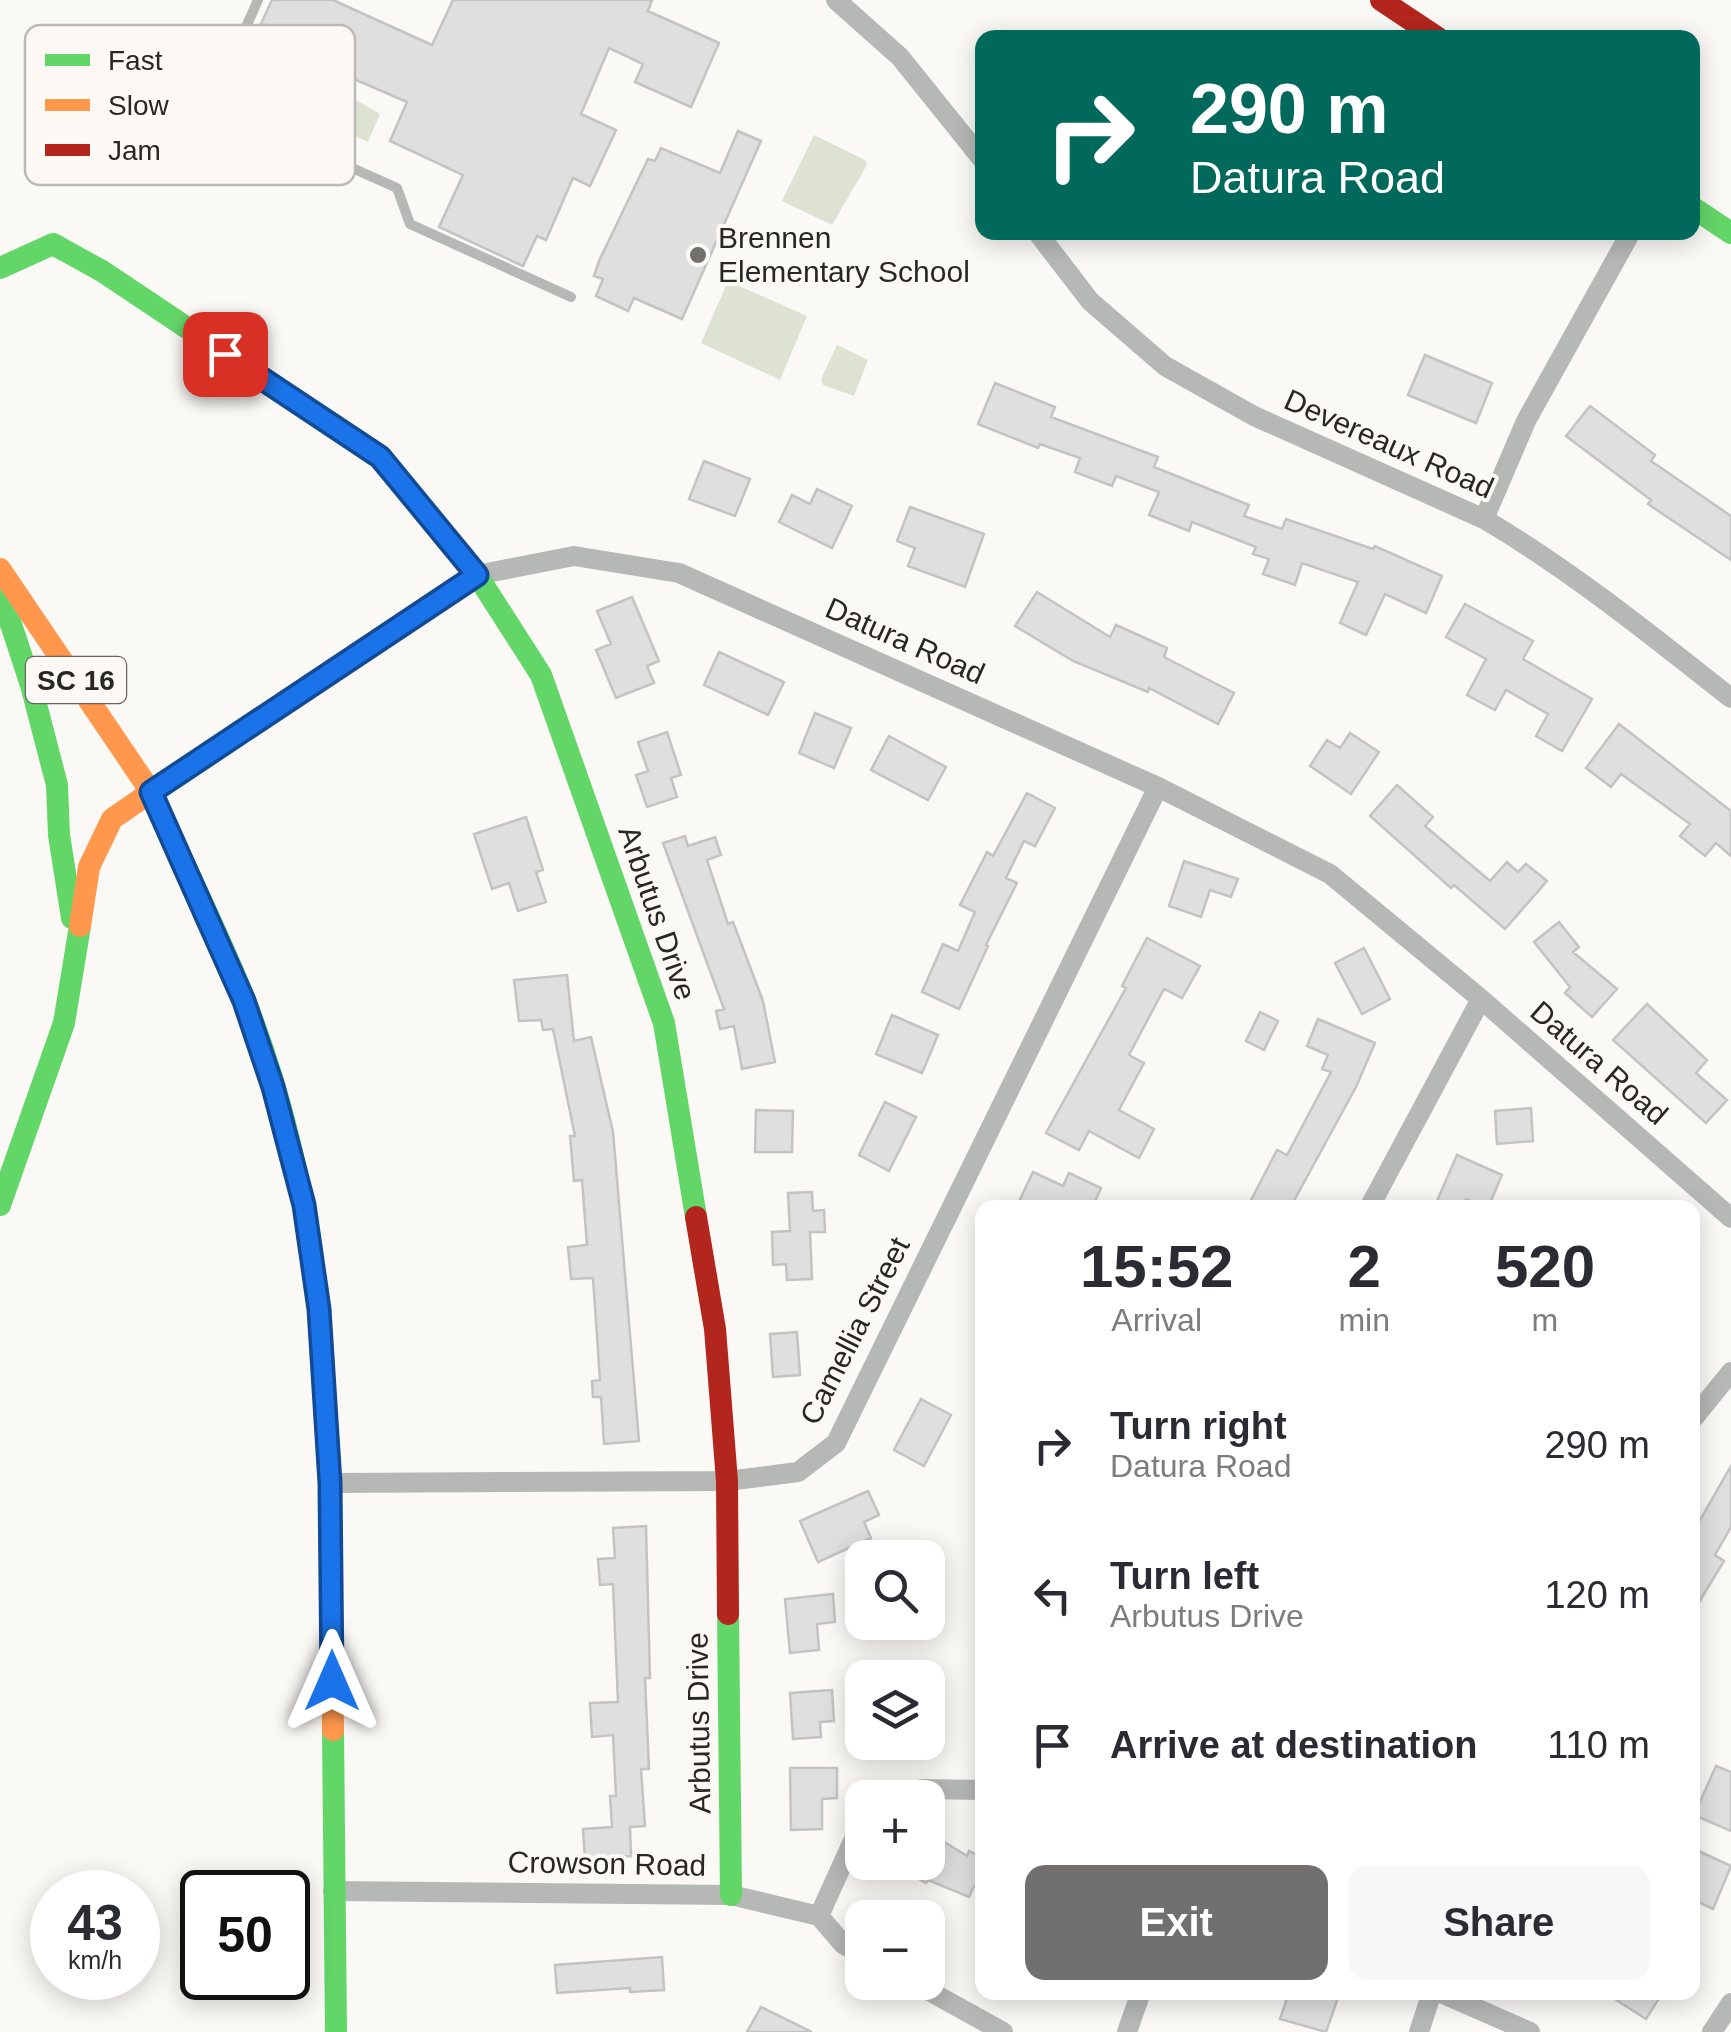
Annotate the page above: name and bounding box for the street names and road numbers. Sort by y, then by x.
street label: Devereaux Road [1280,383,1499,504]
street label: Datura Road [821,591,990,690]
road number: SC 16 [26,657,126,703]
street label: Arbutus Drive [612,822,703,1004]
street label: Datura Road [1524,994,1674,1131]
street label: Camellia Street [793,1231,916,1430]
street label: Arbutus Drive [680,1632,717,1814]
street label: Crowson Road [508,1845,707,1882]

